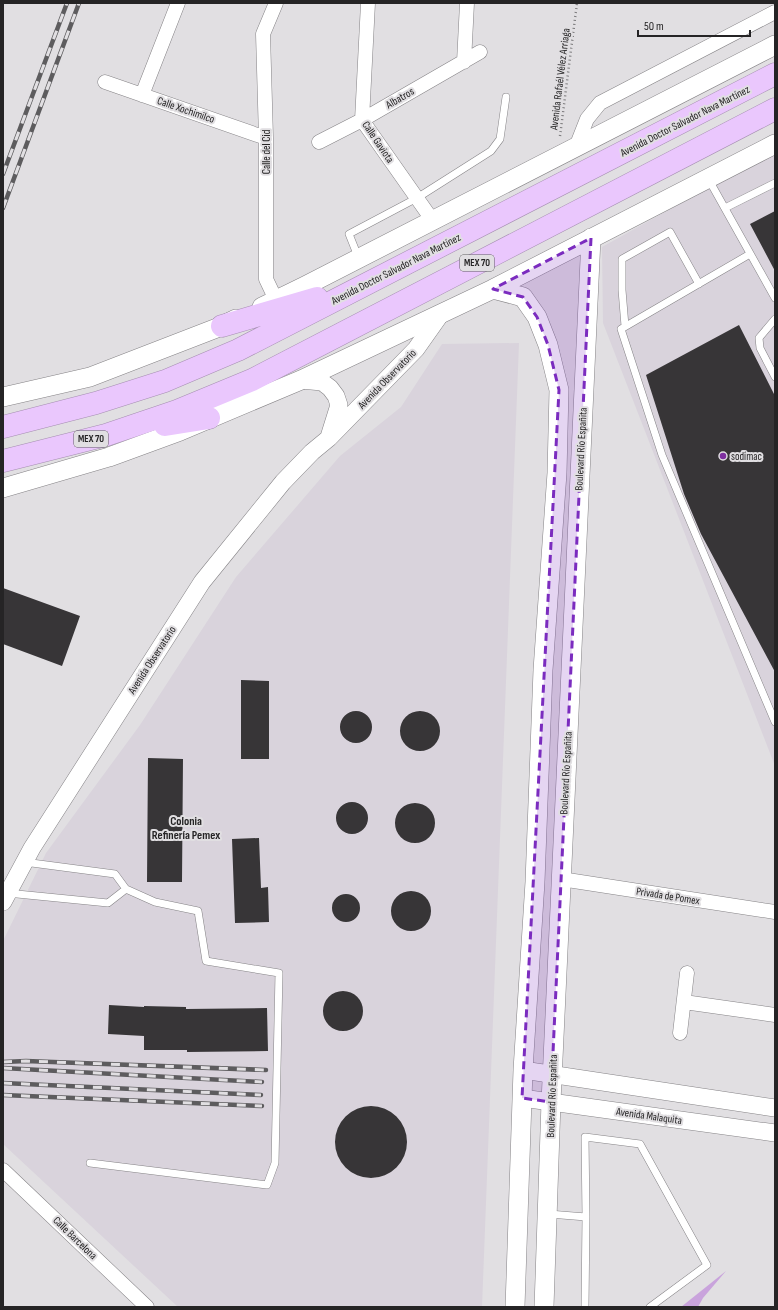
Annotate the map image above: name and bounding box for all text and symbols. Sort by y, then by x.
scale bar [638,12,750,38]
text: 50 m [644,19,664,34]
street label: Avenida Rafaél Vélez Arriaga [547,27,573,132]
street label: Avenida Doctor Salvador Nava Martínez [617,83,752,160]
street label: Albatros [383,85,417,112]
street label: Calle Xochimilco [156,94,217,126]
street label: Calle Gaviota [359,119,397,165]
street label: Calle del Cid [260,129,273,174]
street label: Avenida Doctor Salvador Nava Martínez [328,231,463,308]
road number: MEX 70 [460,255,494,271]
street label: Avenida Observatorio [355,346,419,412]
street label: Boulevard Río Españita [572,407,590,491]
road number: MEX 70 [74,431,108,447]
place label: sodimac [731,450,762,463]
marker: sodimac [718,451,728,461]
street label: Avenida Observatorio [125,623,179,697]
street label: Boulevard Río Españita [557,731,575,815]
district label: Colonia Refinería Pemex [152,814,220,843]
street label: Privada de Pomex [635,885,701,907]
street label: Boulevard Río Españita [544,1054,560,1138]
street label: Avenida Malaquita [614,1105,683,1127]
street label: Calle Barcelona [50,1214,100,1262]

